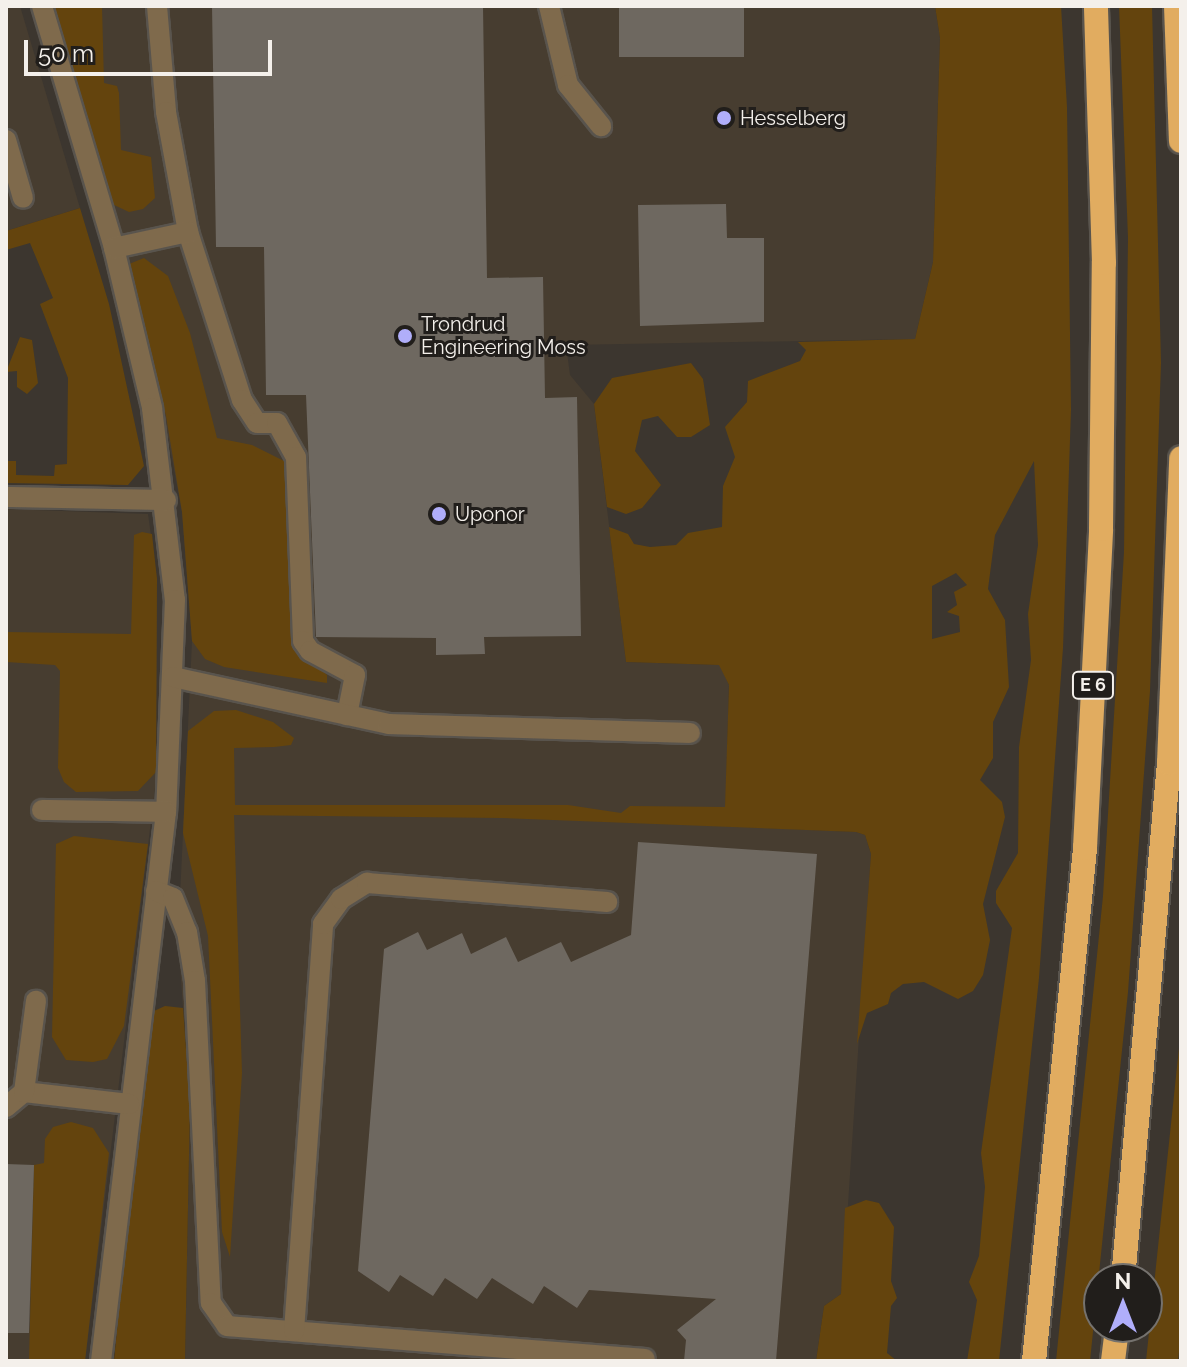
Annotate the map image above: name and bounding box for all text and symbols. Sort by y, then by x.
scale bar [28,24,276,74]
text: 50 m [38,39,94,68]
place label: Hesselberg [740,106,846,130]
marker: Hesselberg [715,109,733,127]
place label: Trondrud Engineering Moss [421,312,586,359]
marker: Trondrud Engineering Moss [396,327,414,345]
place label: Uponor [455,502,525,526]
marker: Uponor [430,505,448,523]
road number: E 6 [1071,671,1115,699]
north arrow [1083,1263,1163,1343]
text: N [1115,1268,1131,1294]

